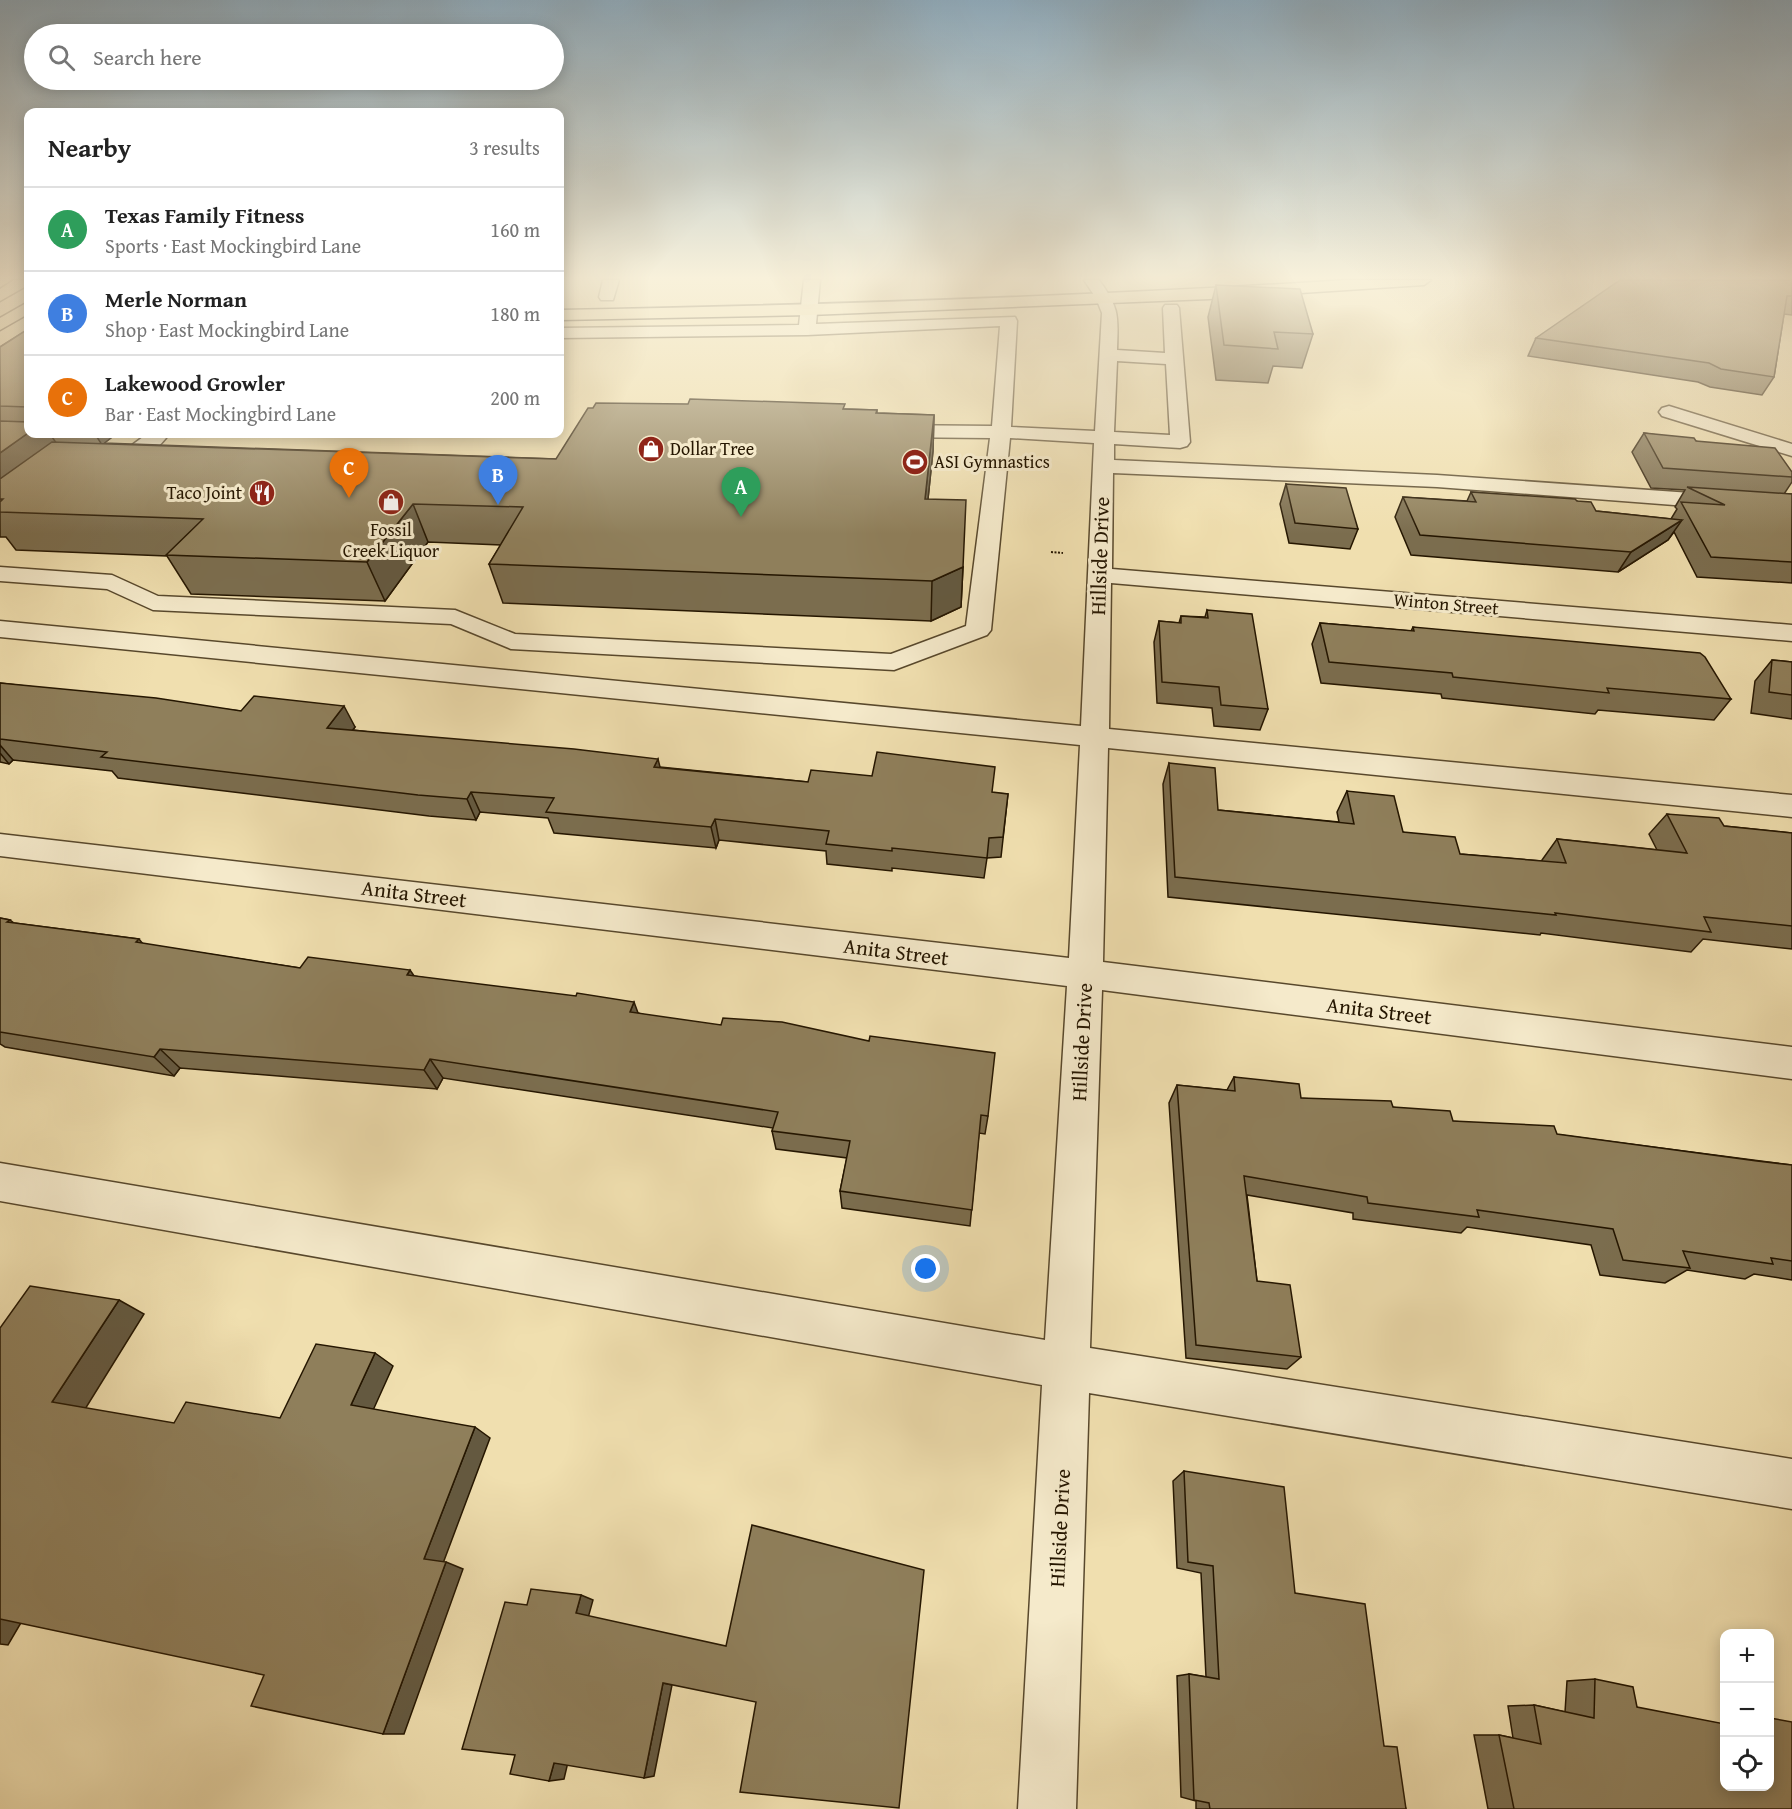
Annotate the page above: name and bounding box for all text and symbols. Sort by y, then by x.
search box [24,24,564,90]
icon: search [45,41,78,74]
text: Search here [93,41,202,73]
text: Nearby [48,128,131,167]
text: 3 results [469,133,540,162]
text: Texas Family Fitness [105,199,304,231]
text: A [61,215,74,244]
text: 160 m [490,215,540,244]
text: Sports · East Mockingbird Lane [105,231,361,260]
text: Merle Norman [105,283,247,315]
text: B [61,299,74,328]
text: 180 m [490,299,540,328]
text: Shop · East Mockingbird Lane [105,315,349,344]
text: Lakewood Growler [105,367,285,399]
text: C [62,383,73,412]
text: 200 m [490,383,540,412]
text: Bar · East Mockingbird Lane [105,399,336,428]
shop icon: Dollar Tree [636,434,666,464]
place label: Dollar Tree [670,435,754,462]
sports icon: ASI Gymnastics [900,447,930,477]
pin: C [330,448,368,498]
place label: ASI Gymnastics [934,448,1050,475]
pin: B [478,456,518,505]
pin: A [722,468,760,517]
restaurant icon: Taco Joint [247,478,277,508]
place label: Taco Joint [167,479,243,506]
shop icon: Fossil Creek Liquor [376,487,406,517]
street label: Hillside Drive [1082,496,1117,616]
place label: Fossil Creek Liquor [343,516,440,564]
street label: Winton Street [1392,585,1500,622]
street label: Anita Street [360,872,469,915]
street label: Anita Street [842,930,951,973]
street label: Hillside Drive [1063,982,1100,1102]
street label: Anita Street [1325,989,1434,1032]
your location [911,1254,940,1283]
street label: Hillside Drive [1041,1468,1078,1588]
map controls [1720,1629,1774,1791]
button: + [1720,1629,1774,1683]
button: − [1720,1683,1774,1737]
button: locate [1720,1737,1774,1791]

